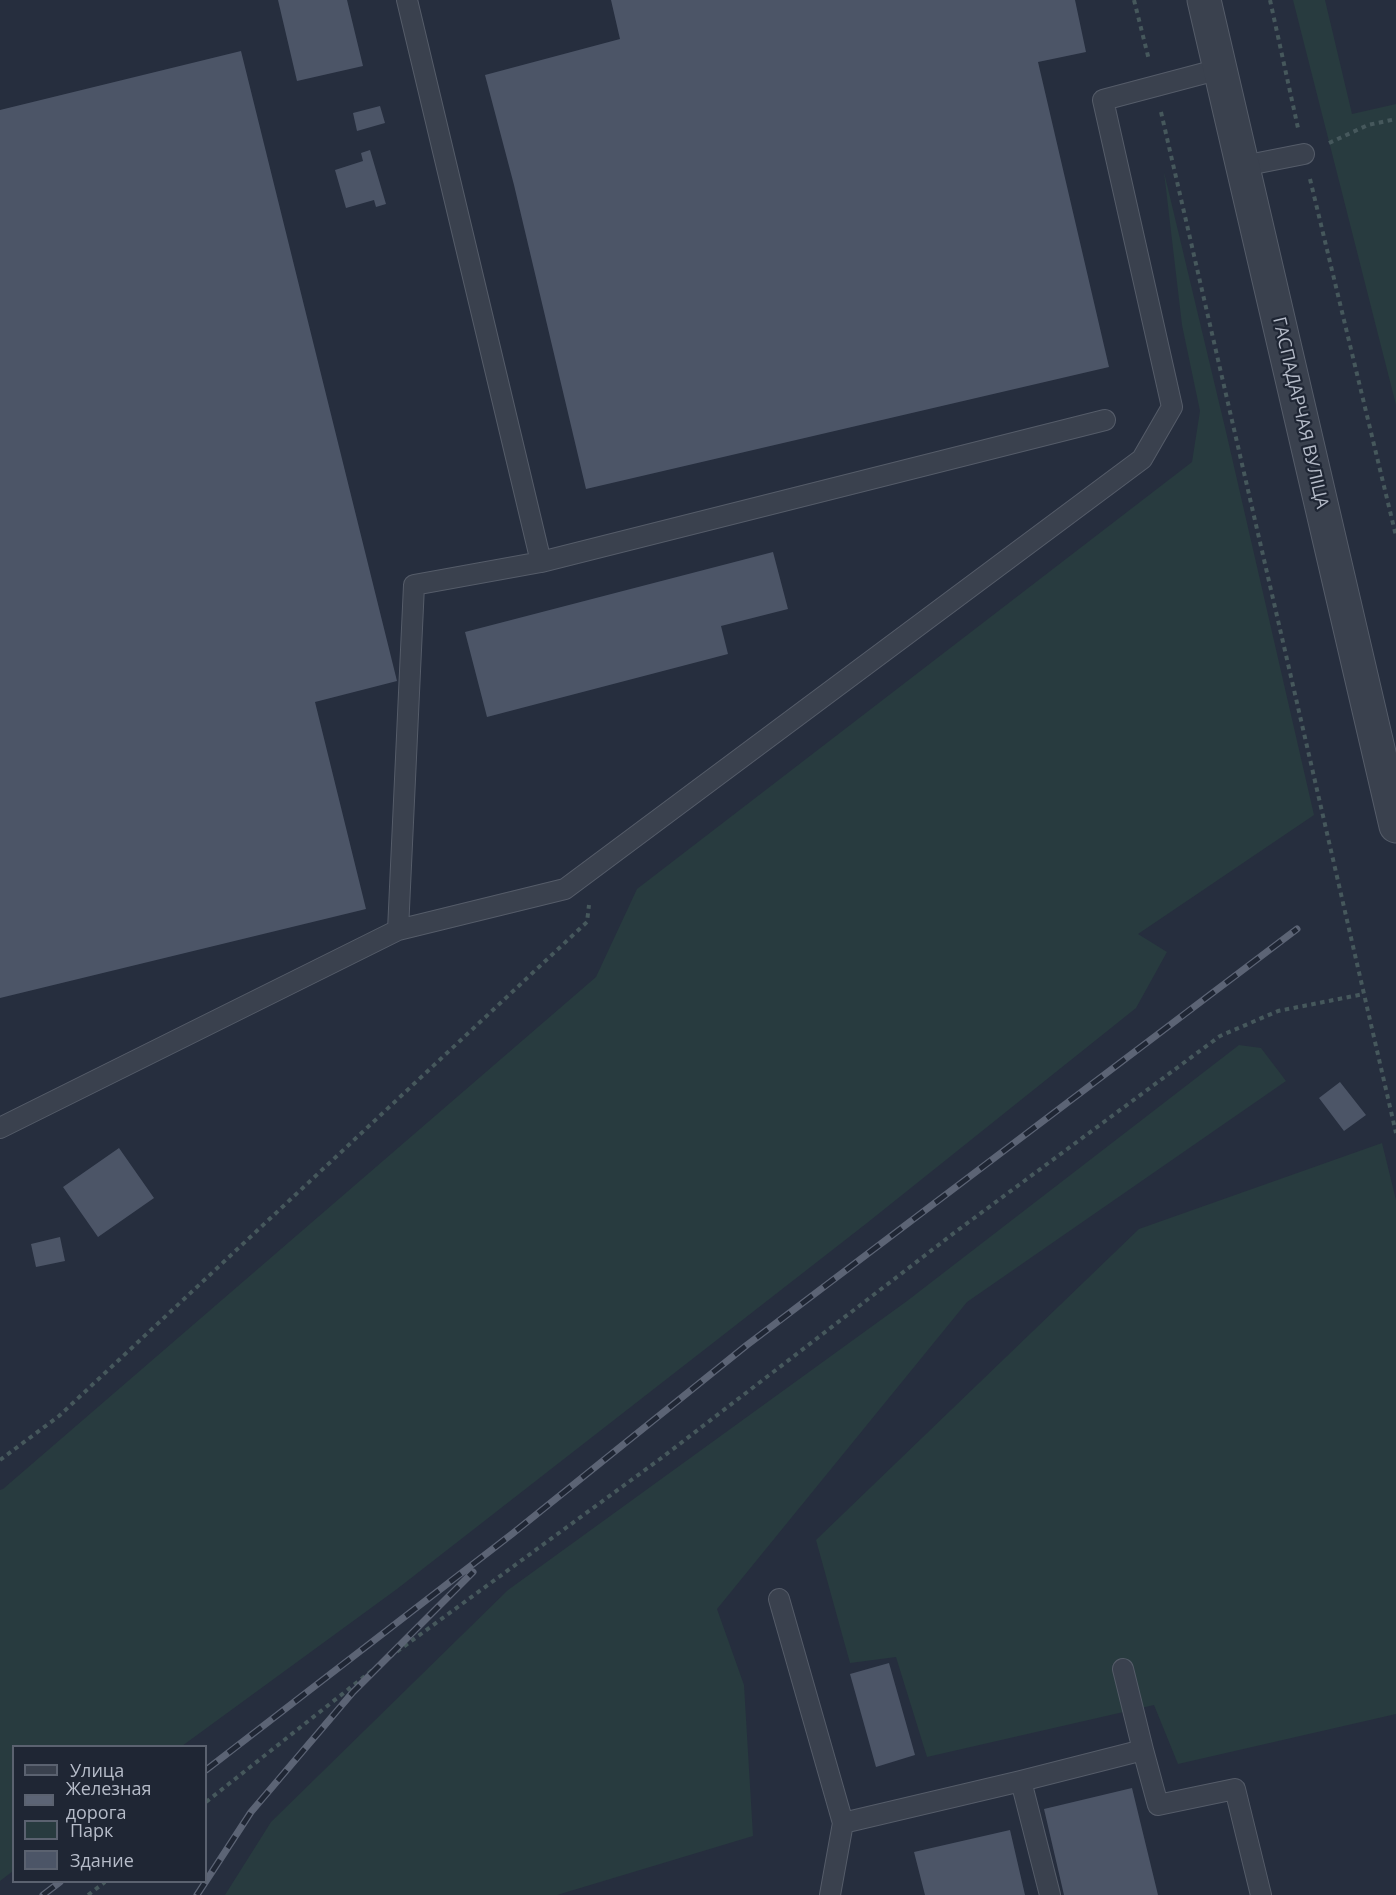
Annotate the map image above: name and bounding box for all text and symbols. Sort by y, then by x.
street label: ГАСПАДАРЧАЯ ВУЛІЦА [1267,315,1333,511]
legend [12,1745,207,1883]
text: Улица [70,1758,124,1782]
text: Железная дорога [66,1776,151,1824]
text: Парк [70,1818,113,1842]
text: Здание [70,1848,134,1872]

